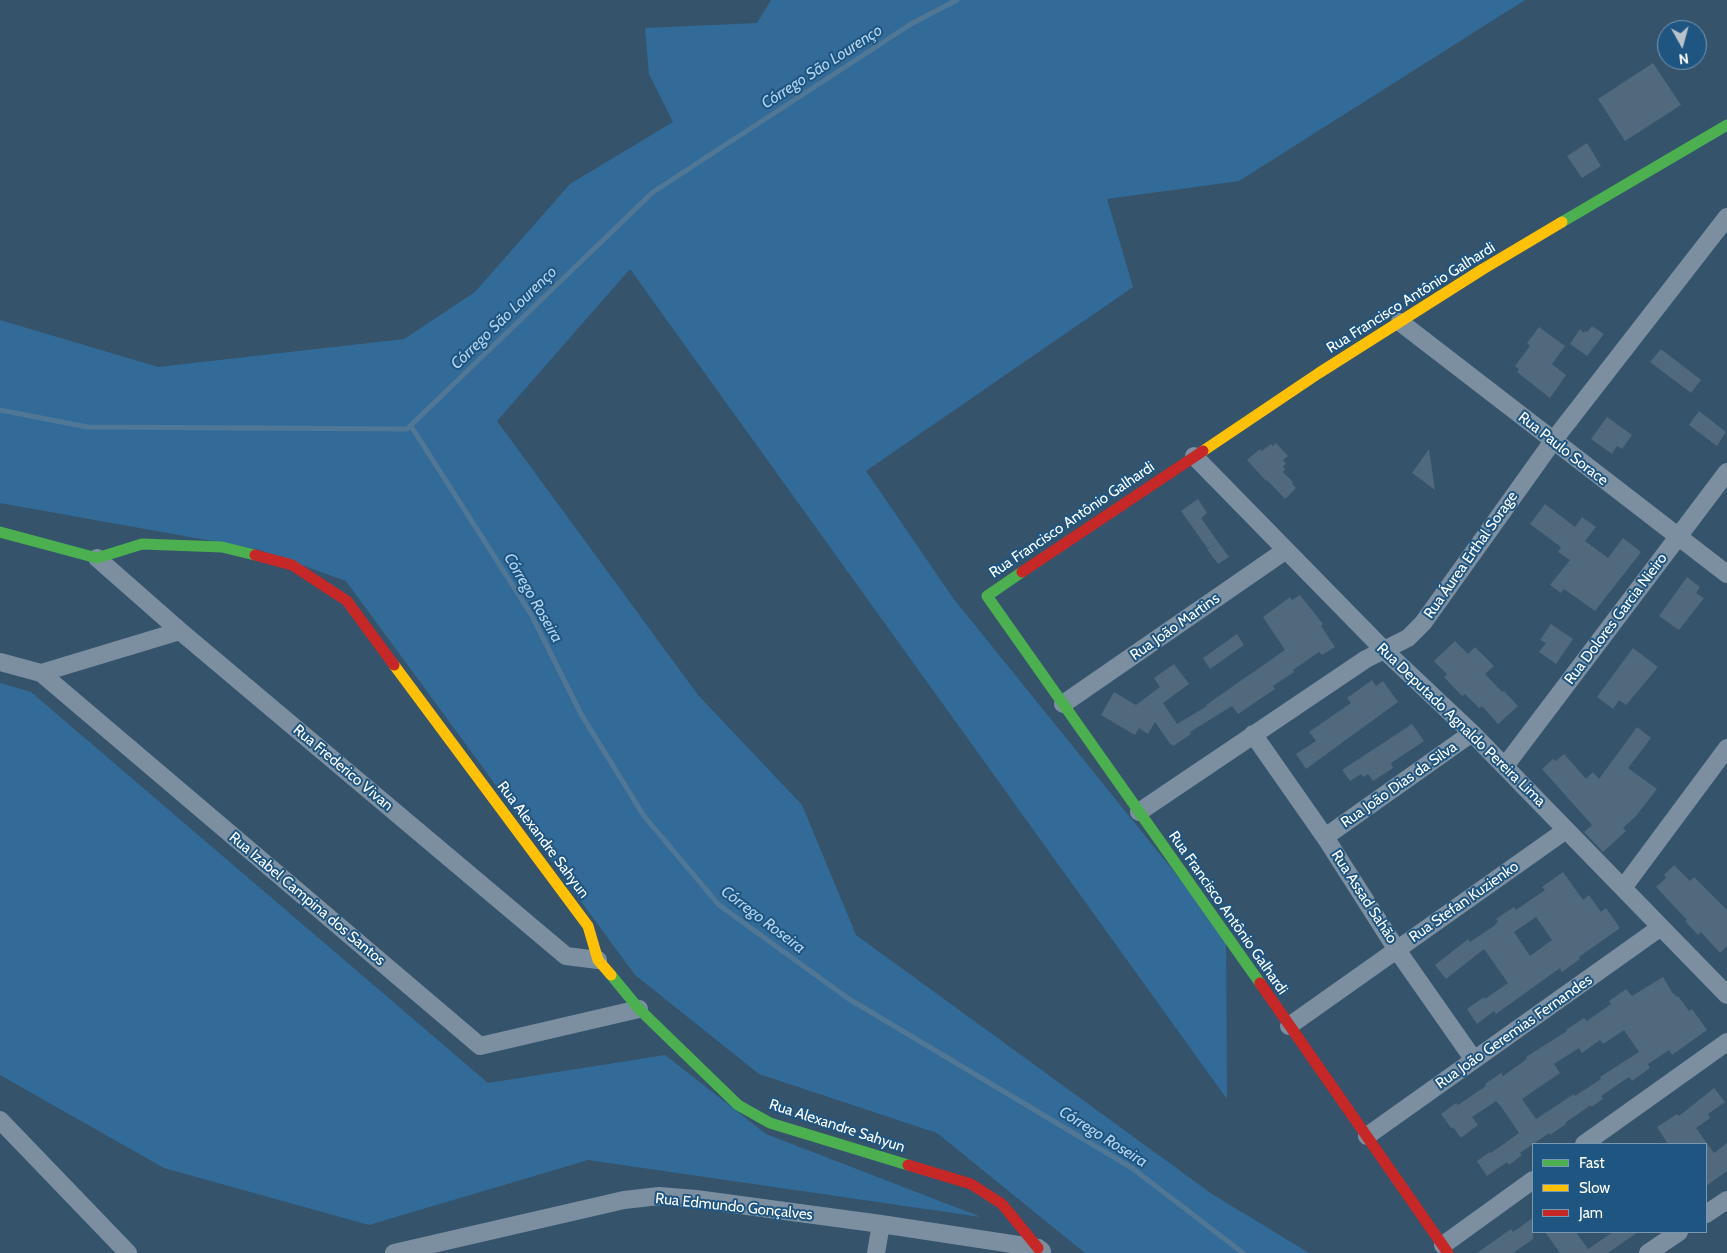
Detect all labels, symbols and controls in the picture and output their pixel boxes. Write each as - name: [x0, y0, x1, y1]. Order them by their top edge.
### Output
- north arrow: [1657, 20, 1707, 70]
- water label: Córrego São Lourenço: [758, 21, 886, 113]
- text: N: [1678, 49, 1690, 68]
- street label: Rua Francisco Antônio Galhardi: [1323, 239, 1499, 357]
- water label: Córrego São Lourenço: [447, 262, 561, 374]
- street label: Rua Paulo Sorace: [1514, 408, 1612, 490]
- street label: Rua Francisco Antônio Galhardi: [986, 458, 1158, 582]
- street label: Rua Áurea Erthal Sorage: [1420, 488, 1522, 622]
- water label: Córrego Roseira: [500, 550, 566, 646]
- street label: Rua Dolores Garcia Nieiro: [1561, 550, 1671, 688]
- street label: Rua João Martins: [1127, 590, 1223, 664]
- street label: Rua Deputado Agnaldo Pereira Lima: [1373, 639, 1549, 811]
- street label: Rua Frederico Vivan: [289, 721, 397, 815]
- street label: Rua João Dias da Silva: [1338, 738, 1460, 832]
- street label: Rua Alexandre Sahyun: [493, 778, 593, 902]
- street label: Rua Izabel Campina dos Santos: [225, 828, 389, 970]
- street label: Rua Francisco Antônio Galhardi: [1165, 828, 1291, 998]
- street label: Rua Assad Sahão: [1327, 847, 1401, 947]
- street label: Rua Stefan Kuzienko: [1406, 858, 1522, 946]
- water label: Córrego Roseira: [717, 882, 809, 958]
- street label: Rua João Geremias Fernandes: [1432, 971, 1596, 1093]
- street label: Rua Alexandre Sahyun: [767, 1096, 907, 1156]
- water label: Córrego Roseira: [1055, 1102, 1151, 1172]
- legend: [1532, 1143, 1707, 1233]
- text: Fast: [1579, 1154, 1604, 1172]
- text: Slow: [1579, 1179, 1610, 1197]
- street label: Rua Edmundo Gonçalves: [654, 1190, 814, 1224]
- text: Jam: [1579, 1204, 1603, 1222]

